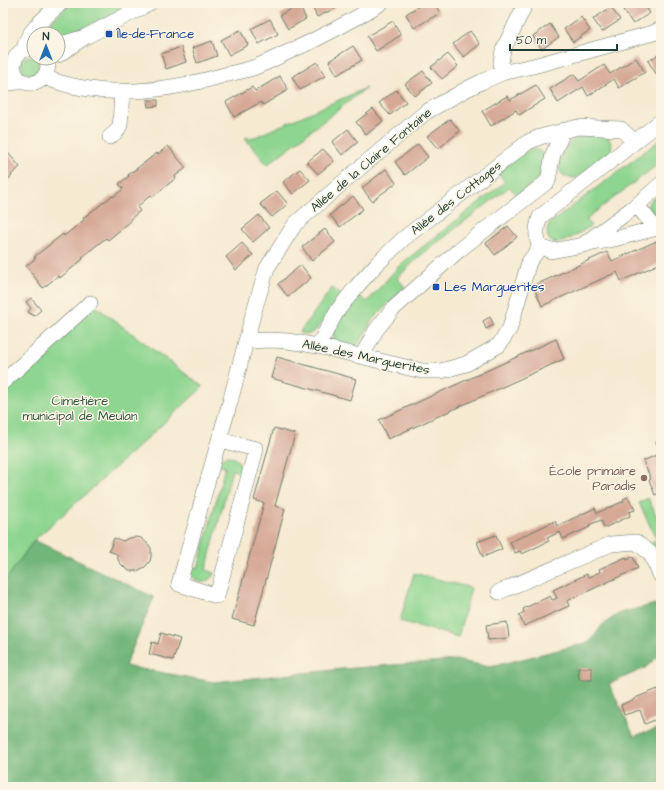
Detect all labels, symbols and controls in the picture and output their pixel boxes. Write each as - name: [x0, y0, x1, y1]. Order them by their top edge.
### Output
- place label: Île-de-France: [116, 25, 194, 43]
- north arrow: [26, 26, 66, 66]
- scale bar: [510, 26, 617, 52]
- text: N: [43, 29, 50, 44]
- marker: Île-de-France: [104, 29, 114, 39]
- text: 50 m: [516, 32, 547, 49]
- street label: Allée de la Claire Fontaine: [306, 104, 436, 216]
- street label: Allée des Cottages: [407, 156, 506, 240]
- place label: Les Marguerites: [444, 278, 545, 297]
- marker: Les Marguerites: [431, 282, 441, 292]
- street label: Allée des Marguerites: [300, 335, 432, 380]
- park label: Cimetière municipal de Meulan: [23, 392, 138, 425]
- place label: École primaire Paradis: [549, 462, 636, 495]
- marker: École primaire Paradis: [639, 473, 649, 483]

